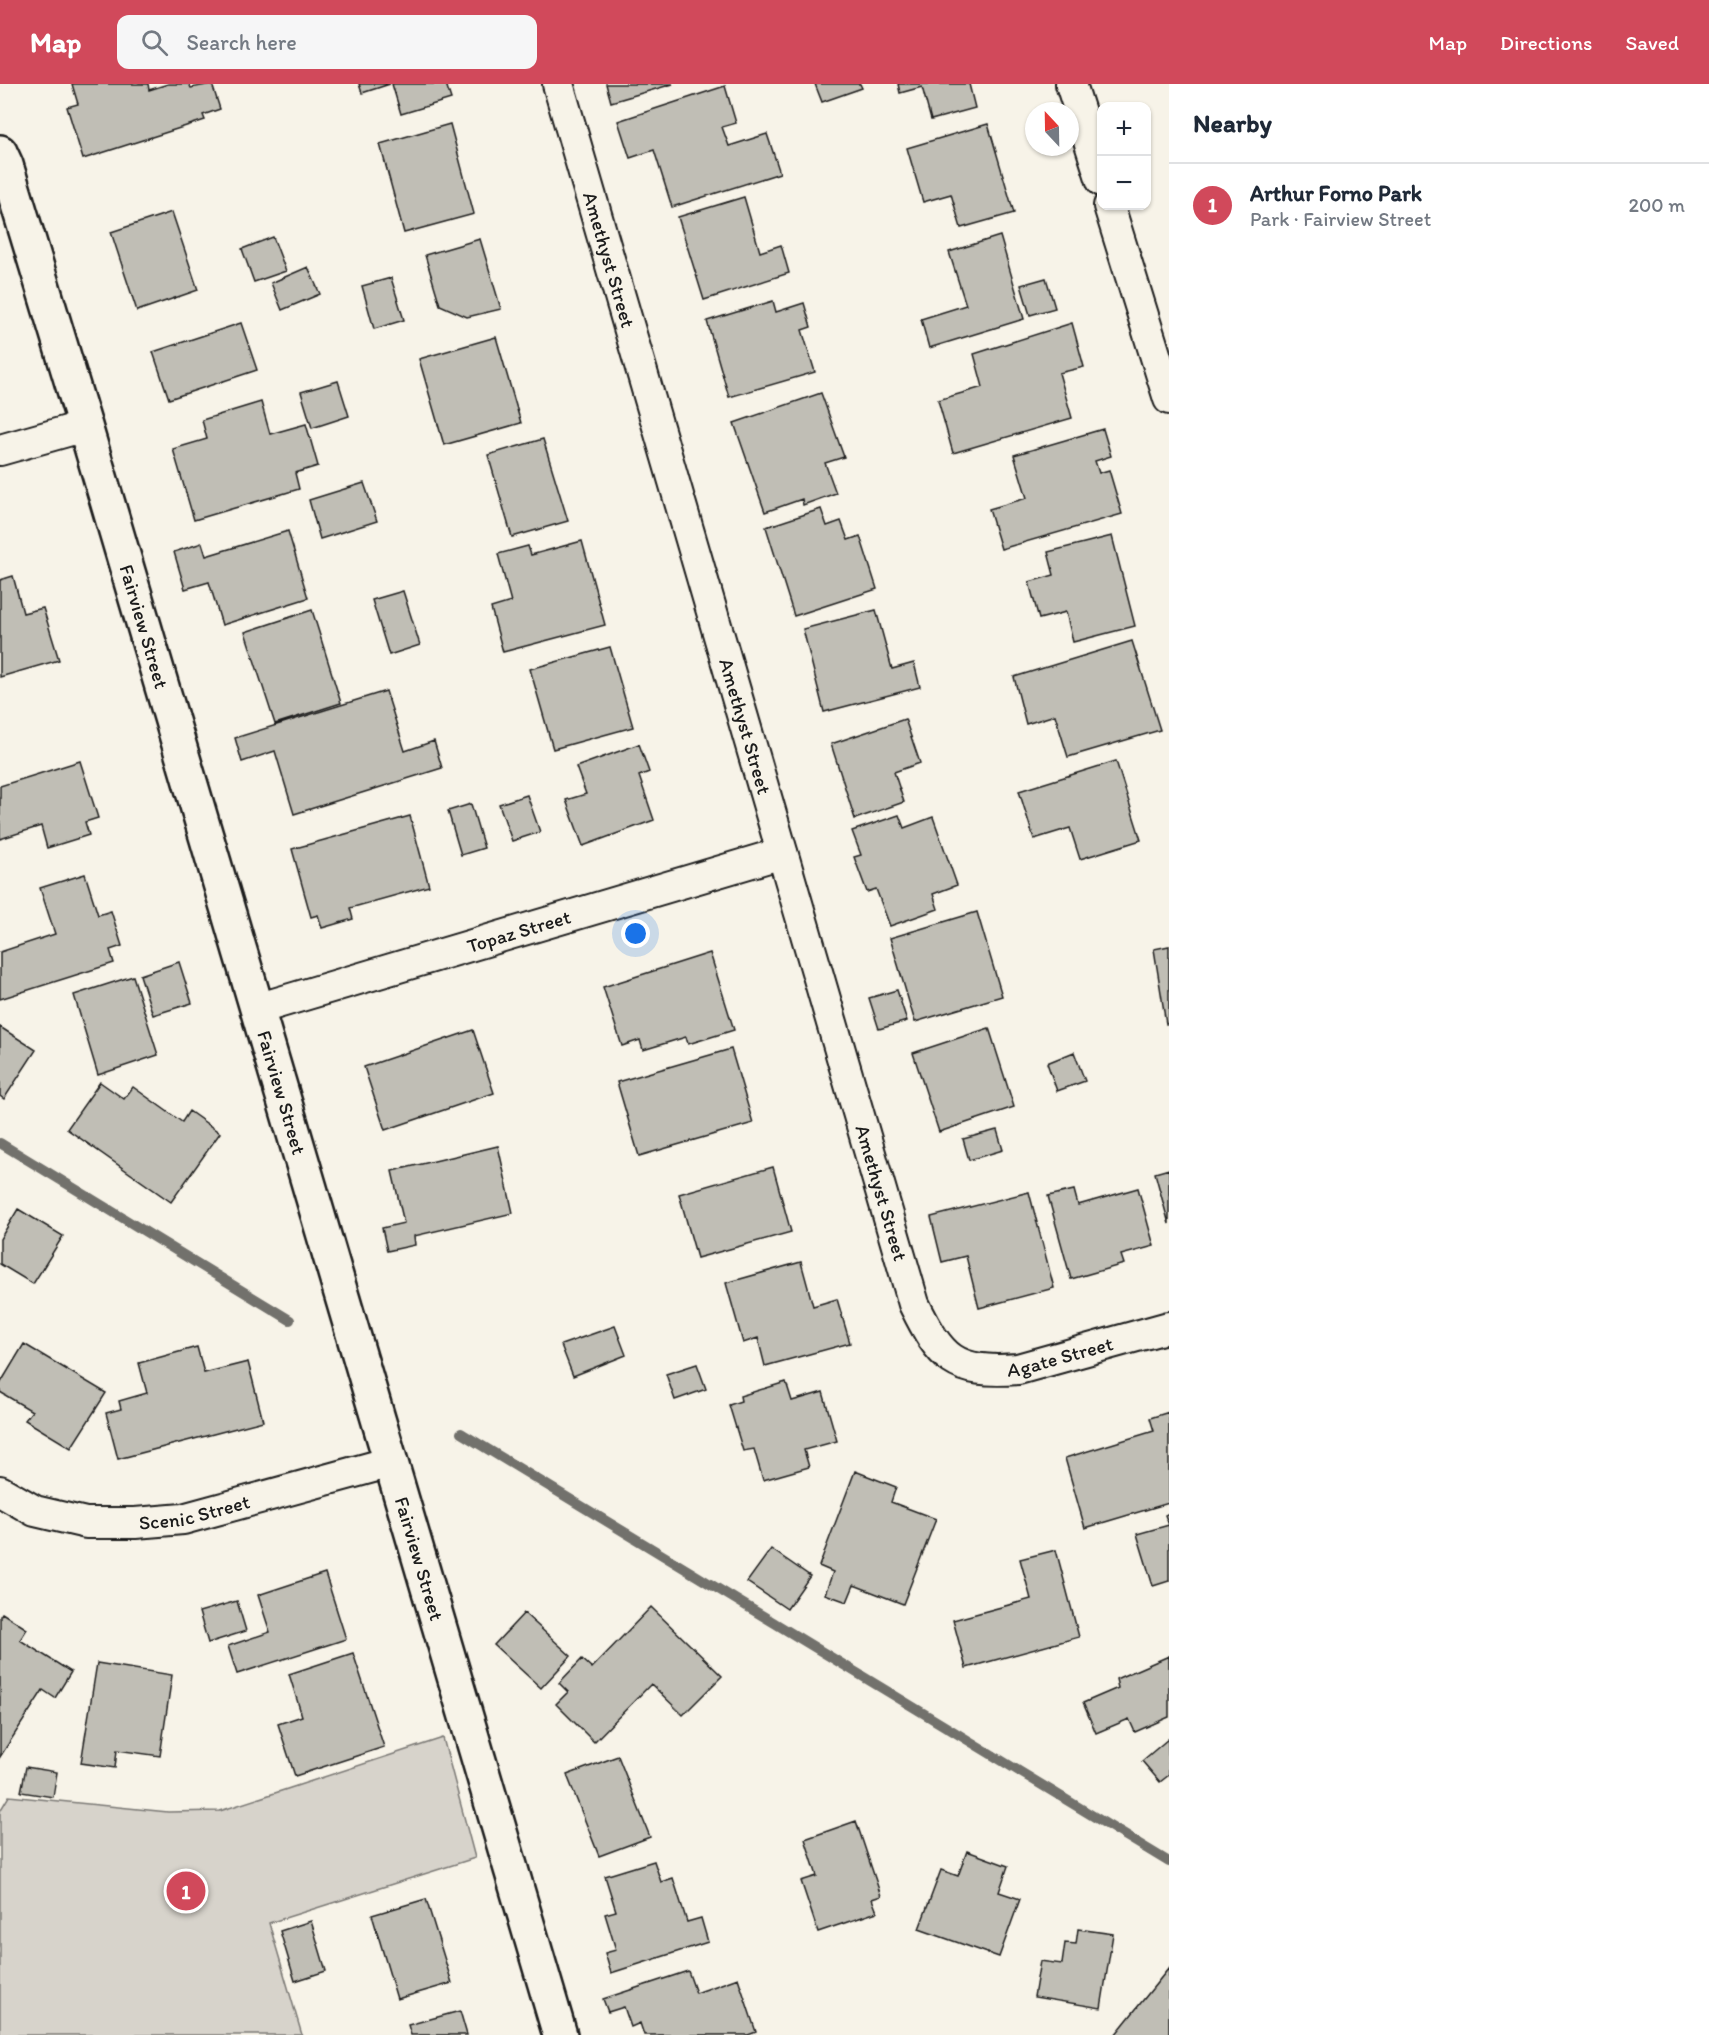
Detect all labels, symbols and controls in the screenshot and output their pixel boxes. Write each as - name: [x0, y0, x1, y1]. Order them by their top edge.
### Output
- search box: [117, 15, 537, 69]
- text: Map: [30, 25, 81, 59]
- icon: search: [138, 26, 171, 59]
- text: Search here: [186, 29, 297, 56]
- text: Map: [1429, 30, 1467, 55]
- text: Directions: [1500, 30, 1592, 55]
- text: Saved: [1625, 30, 1679, 55]
- north arrow: [1025, 102, 1079, 156]
- map controls: [1097, 102, 1151, 210]
- button: +: [1097, 102, 1151, 156]
- text: Nearby: [1193, 107, 1272, 139]
- button: −: [1097, 156, 1151, 210]
- text: Arthur Forno Park: [1250, 180, 1422, 207]
- street label: Amethyst Street: [578, 189, 640, 330]
- text: 1: [1208, 193, 1217, 217]
- text: 200 m: [1629, 193, 1685, 217]
- text: Park · Fairview Street: [1250, 207, 1431, 231]
- street label: Fairview Street: [115, 562, 174, 691]
- street label: Amethyst Street: [714, 655, 777, 797]
- street label: Topaz Street: [464, 904, 574, 958]
- your location: [621, 919, 650, 948]
- street label: Fairview Street: [252, 1028, 311, 1157]
- street label: Amethyst Street: [850, 1122, 913, 1264]
- street label: Agate Street: [1007, 1331, 1116, 1382]
- street label: Scenic Street: [138, 1489, 252, 1535]
- street label: Fairview Street: [390, 1494, 449, 1624]
- pin: 1: [166, 1868, 206, 1914]

